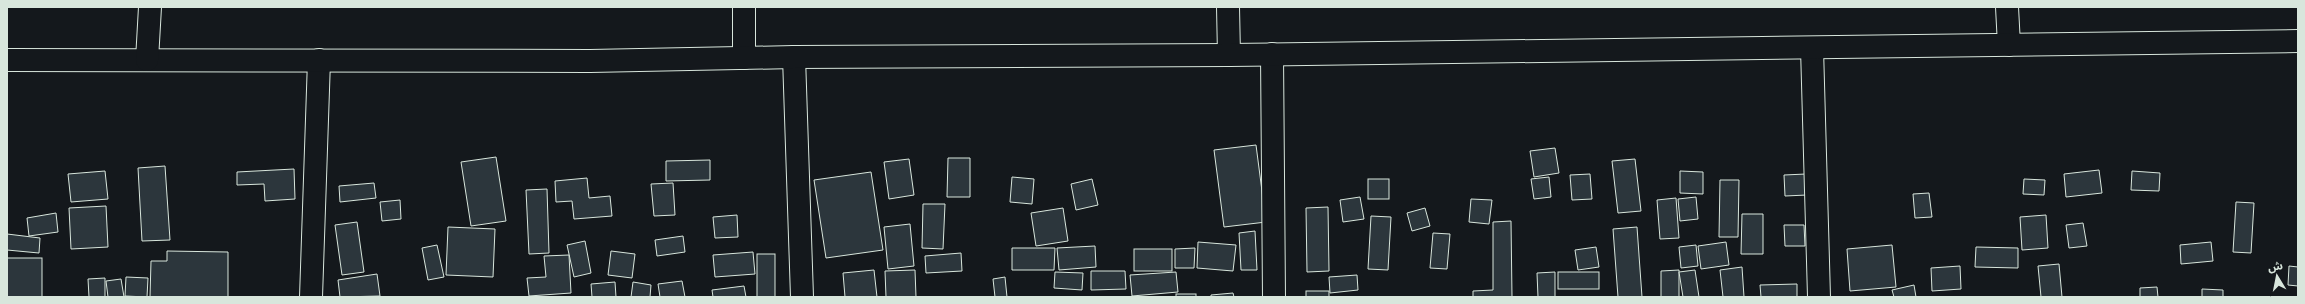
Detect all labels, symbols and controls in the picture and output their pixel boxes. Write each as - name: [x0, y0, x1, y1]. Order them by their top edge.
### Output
- north arrow: [2257, 256, 2297, 296]
- text: ش: [2267, 258, 2284, 274]

